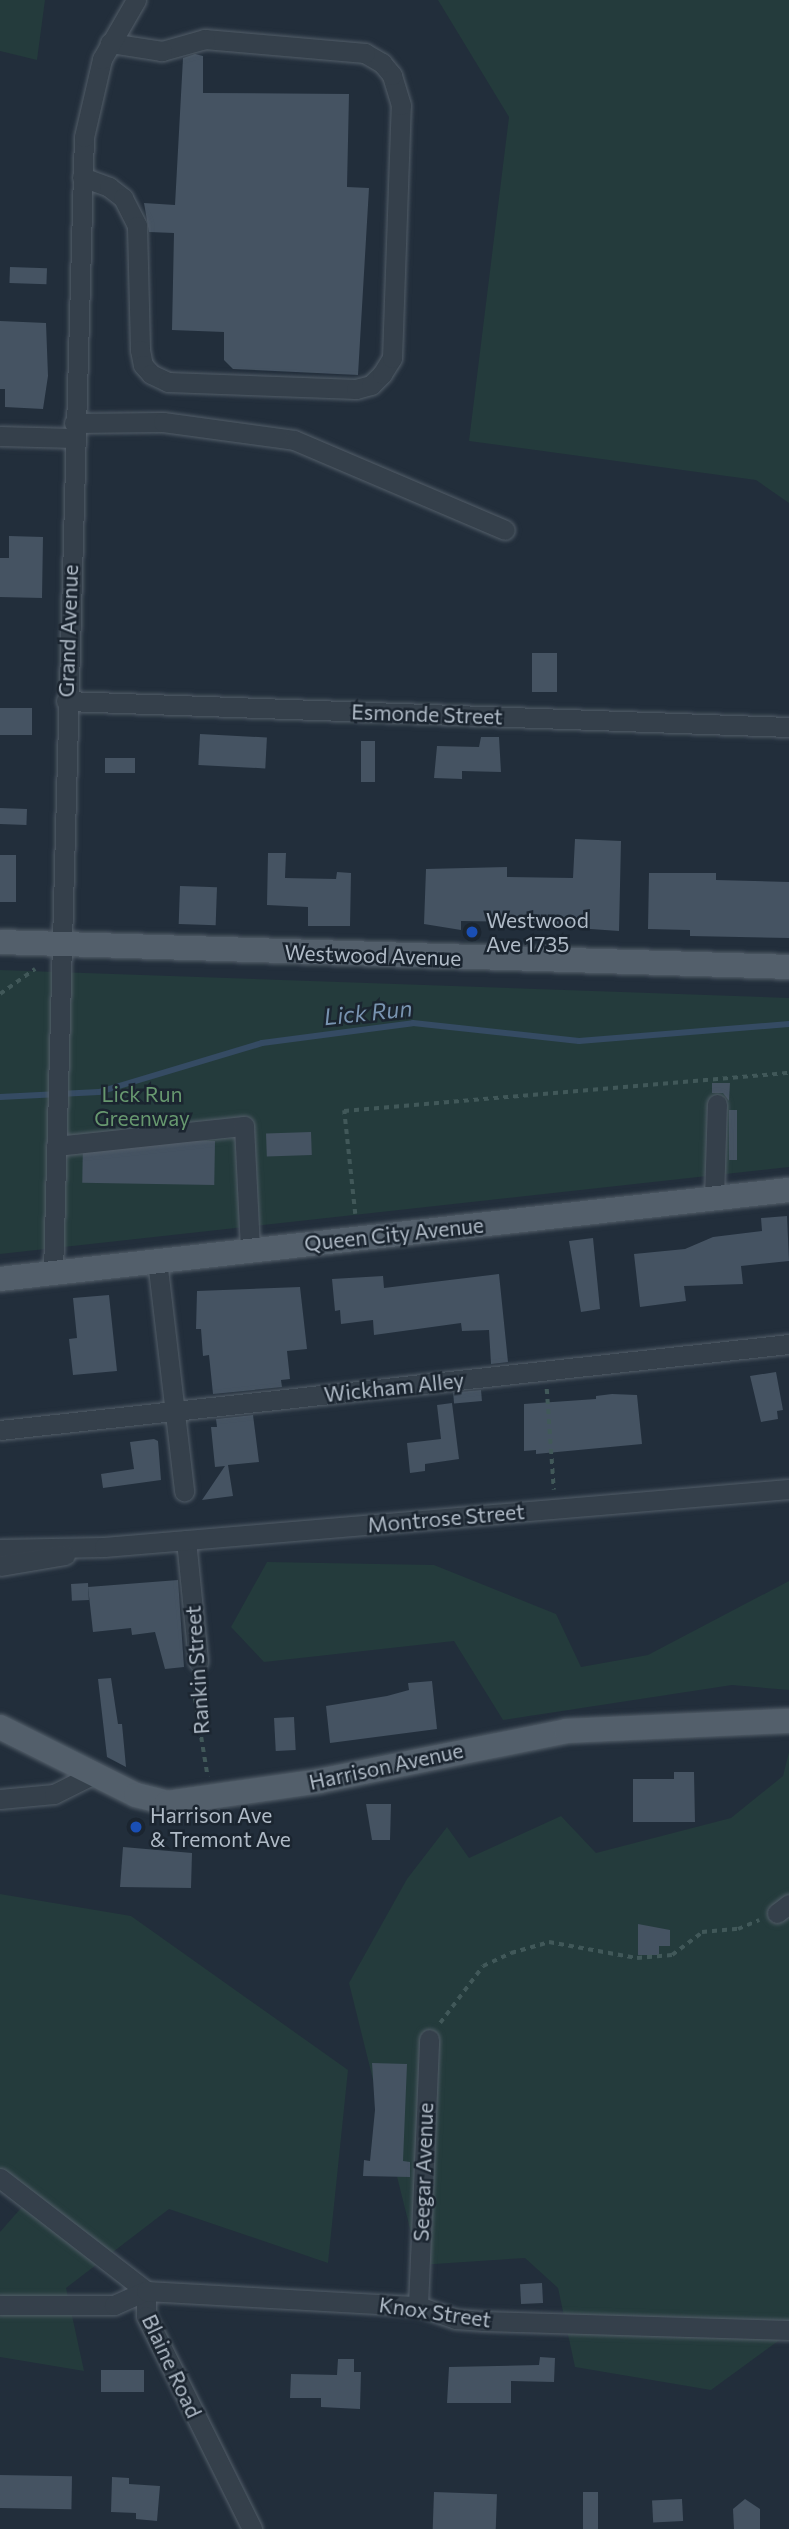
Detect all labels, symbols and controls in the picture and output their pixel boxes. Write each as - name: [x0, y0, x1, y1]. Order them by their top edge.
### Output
- street label: Grand Avenue: [53, 564, 83, 698]
- street label: Esmonde Street: [351, 699, 503, 729]
- place label: Westwood Ave 1735: [486, 907, 589, 957]
- marker: Westwood Ave 1735: [464, 924, 480, 940]
- street label: Westwood Avenue: [284, 939, 462, 971]
- water label: Lick Run: [322, 994, 414, 1030]
- park label: Lick Run Greenway: [94, 1081, 190, 1131]
- street label: Queen City Avenue: [303, 1212, 485, 1256]
- street label: Wickham Alley: [323, 1367, 465, 1407]
- street label: Montrose Street: [366, 1499, 526, 1537]
- street label: Rankin Street: [180, 1605, 214, 1735]
- street label: Harrison Avenue: [307, 1737, 465, 1795]
- place label: Harrison Ave & Tremont Ave: [150, 1802, 291, 1852]
- marker: Harrison Ave & Tremont Ave: [128, 1819, 144, 1835]
- street label: Seegar Avenue: [408, 2102, 438, 2242]
- street label: Knox Street: [377, 2292, 493, 2332]
- street label: Blaine Road: [137, 2310, 207, 2422]

